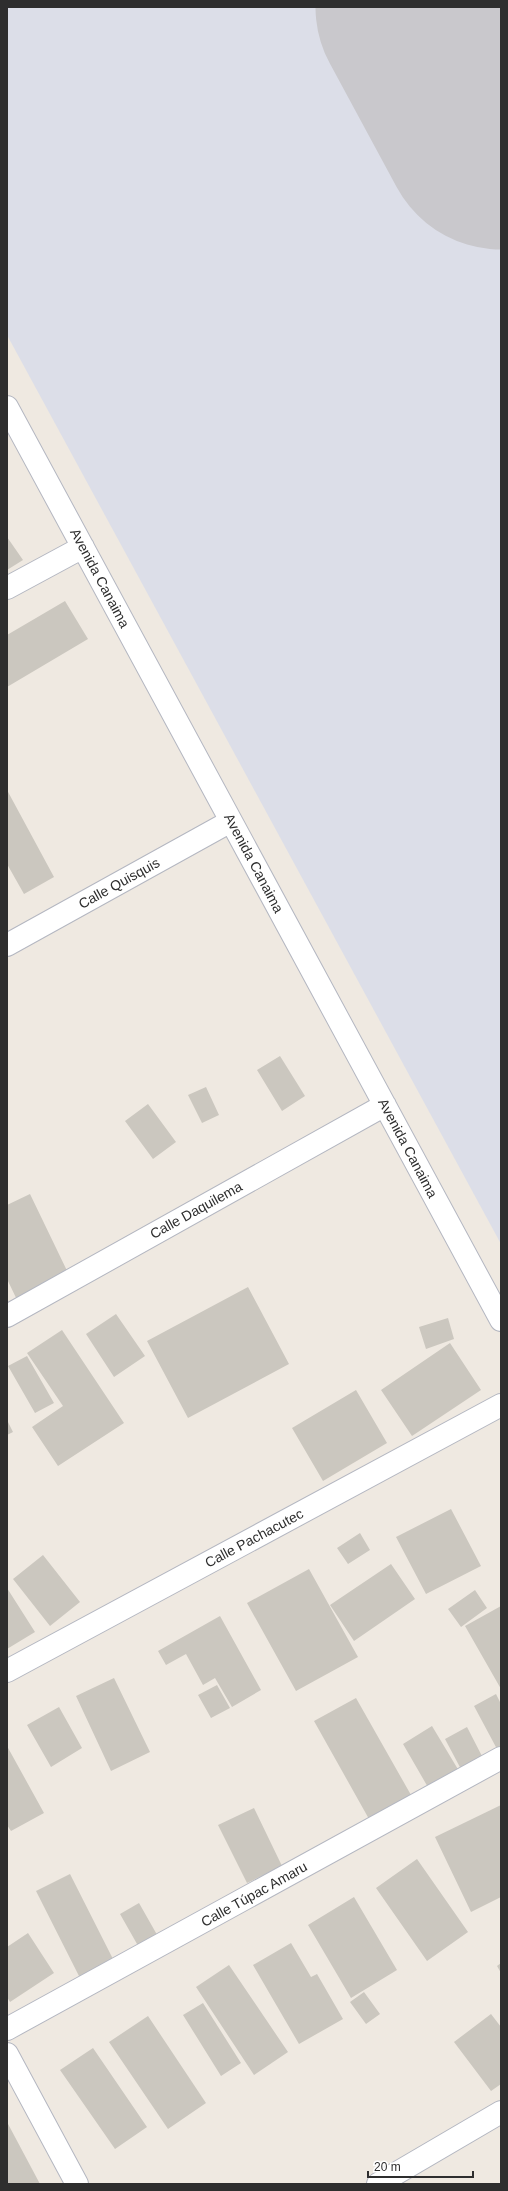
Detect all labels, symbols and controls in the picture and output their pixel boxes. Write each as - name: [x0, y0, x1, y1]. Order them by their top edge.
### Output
- street label: Avenida Canaima: [67, 526, 133, 631]
- street label: Avenida Canaima: [221, 811, 287, 916]
- street label: Calle Quisquis: [76, 854, 162, 912]
- street label: Avenida Canaima: [375, 1096, 441, 1201]
- street label: Calle Daquilema: [147, 1178, 245, 1242]
- street label: Calle Pachacutec: [202, 1505, 306, 1571]
- street label: Calle Túpac Amaru: [198, 1858, 310, 1930]
- scale bar: [368, 2153, 473, 2179]
- text: 20 m: [374, 2160, 401, 2174]

